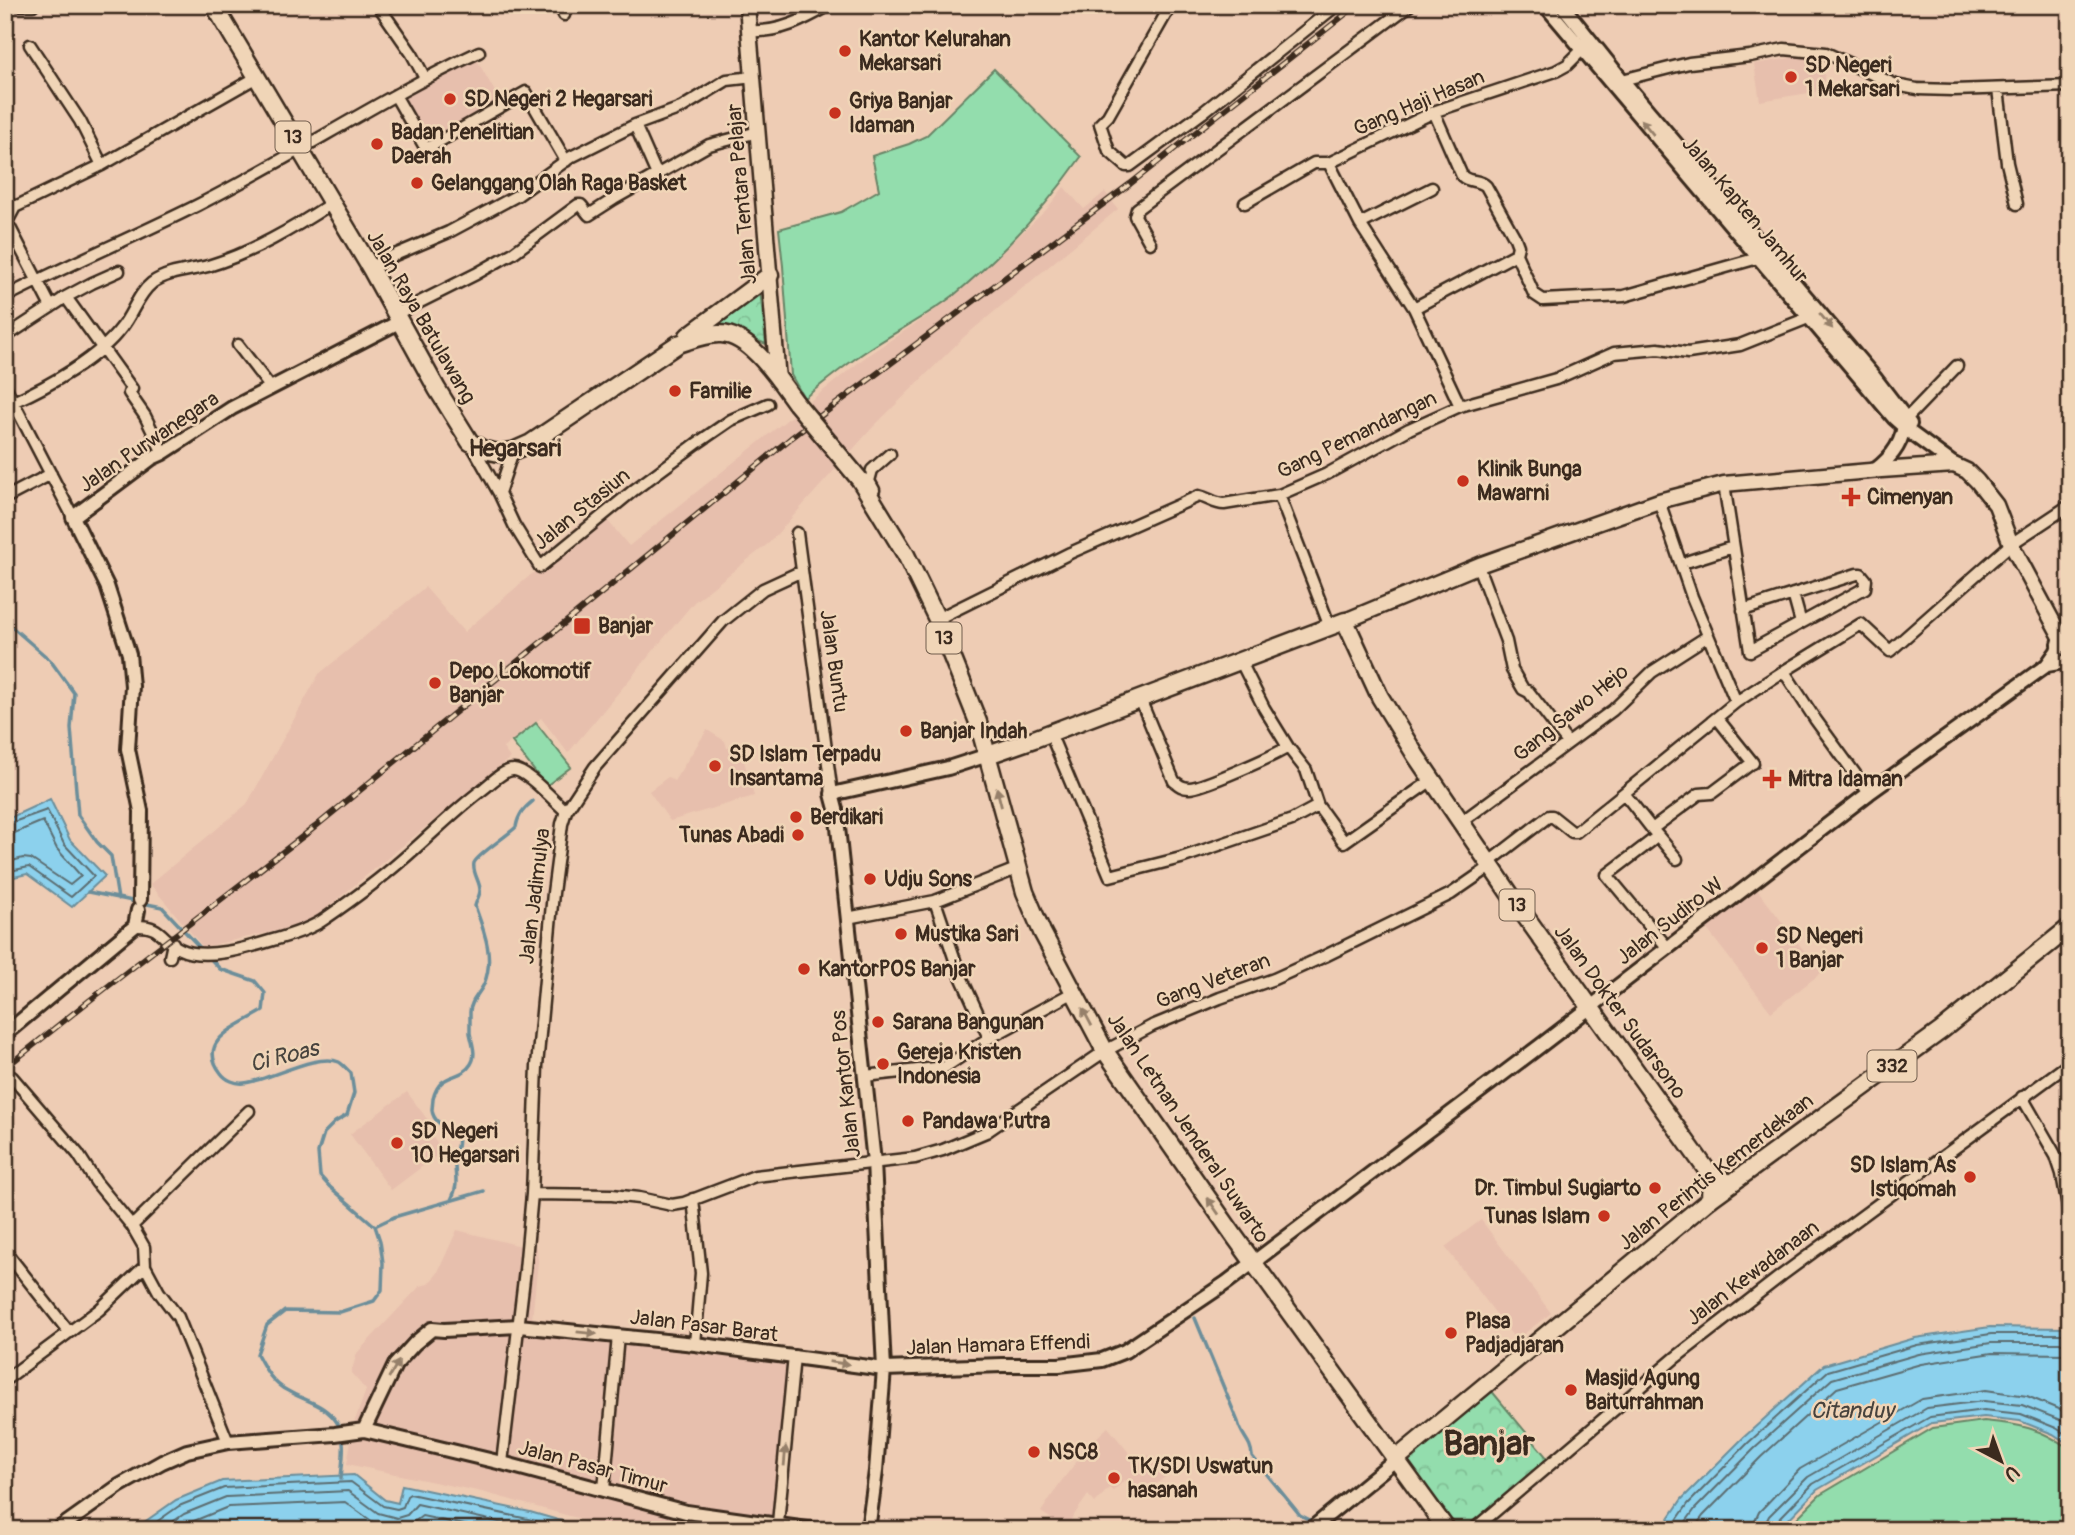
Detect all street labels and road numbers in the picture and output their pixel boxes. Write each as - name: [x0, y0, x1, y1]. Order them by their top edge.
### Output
- street label: Gang Haji Hasan: [1349, 63, 1489, 143]
- street label: Jalan Tentara Pelajar: [721, 102, 763, 285]
- road number: 13: [276, 122, 310, 153]
- street label: Jalan Kapten Jamhur: [1676, 131, 1815, 290]
- street label: Jalan Raya Batulawang: [360, 225, 482, 409]
- street label: Jalan Purwanegara: [74, 385, 224, 499]
- street label: Gang Pemandangan: [1273, 385, 1441, 485]
- street label: Jalan Stasiun: [528, 462, 636, 556]
- street label: Jalan Buntu: [813, 608, 855, 714]
- road number: 13: [926, 622, 962, 653]
- street label: Gang Sawo Hejo: [1508, 658, 1634, 768]
- street label: Jalan Jadimulya: [513, 827, 557, 965]
- street label: Jalan Sudiro W: [1611, 871, 1729, 971]
- road number: 13: [1500, 890, 1534, 920]
- street label: Jalan Dokter Sudarsono: [1548, 920, 1692, 1104]
- street label: Gang Veteran: [1152, 947, 1274, 1015]
- street label: Jalan Kantor Pos: [825, 1008, 867, 1159]
- street label: Jalan Letnan Jenderal Suwarto: [1101, 1008, 1275, 1248]
- road number: 332: [1868, 1050, 1916, 1082]
- street label: Jalan Perintis Kemerdekaan: [1613, 1087, 1819, 1257]
- street label: Jalan Kewadanaan: [1681, 1214, 1825, 1332]
- street label: Jalan Pasar Barat: [628, 1304, 780, 1349]
- street label: Jalan Hamara Effendi: [905, 1328, 1091, 1362]
- street label: Jalan Pasar Timur: [515, 1434, 671, 1500]

